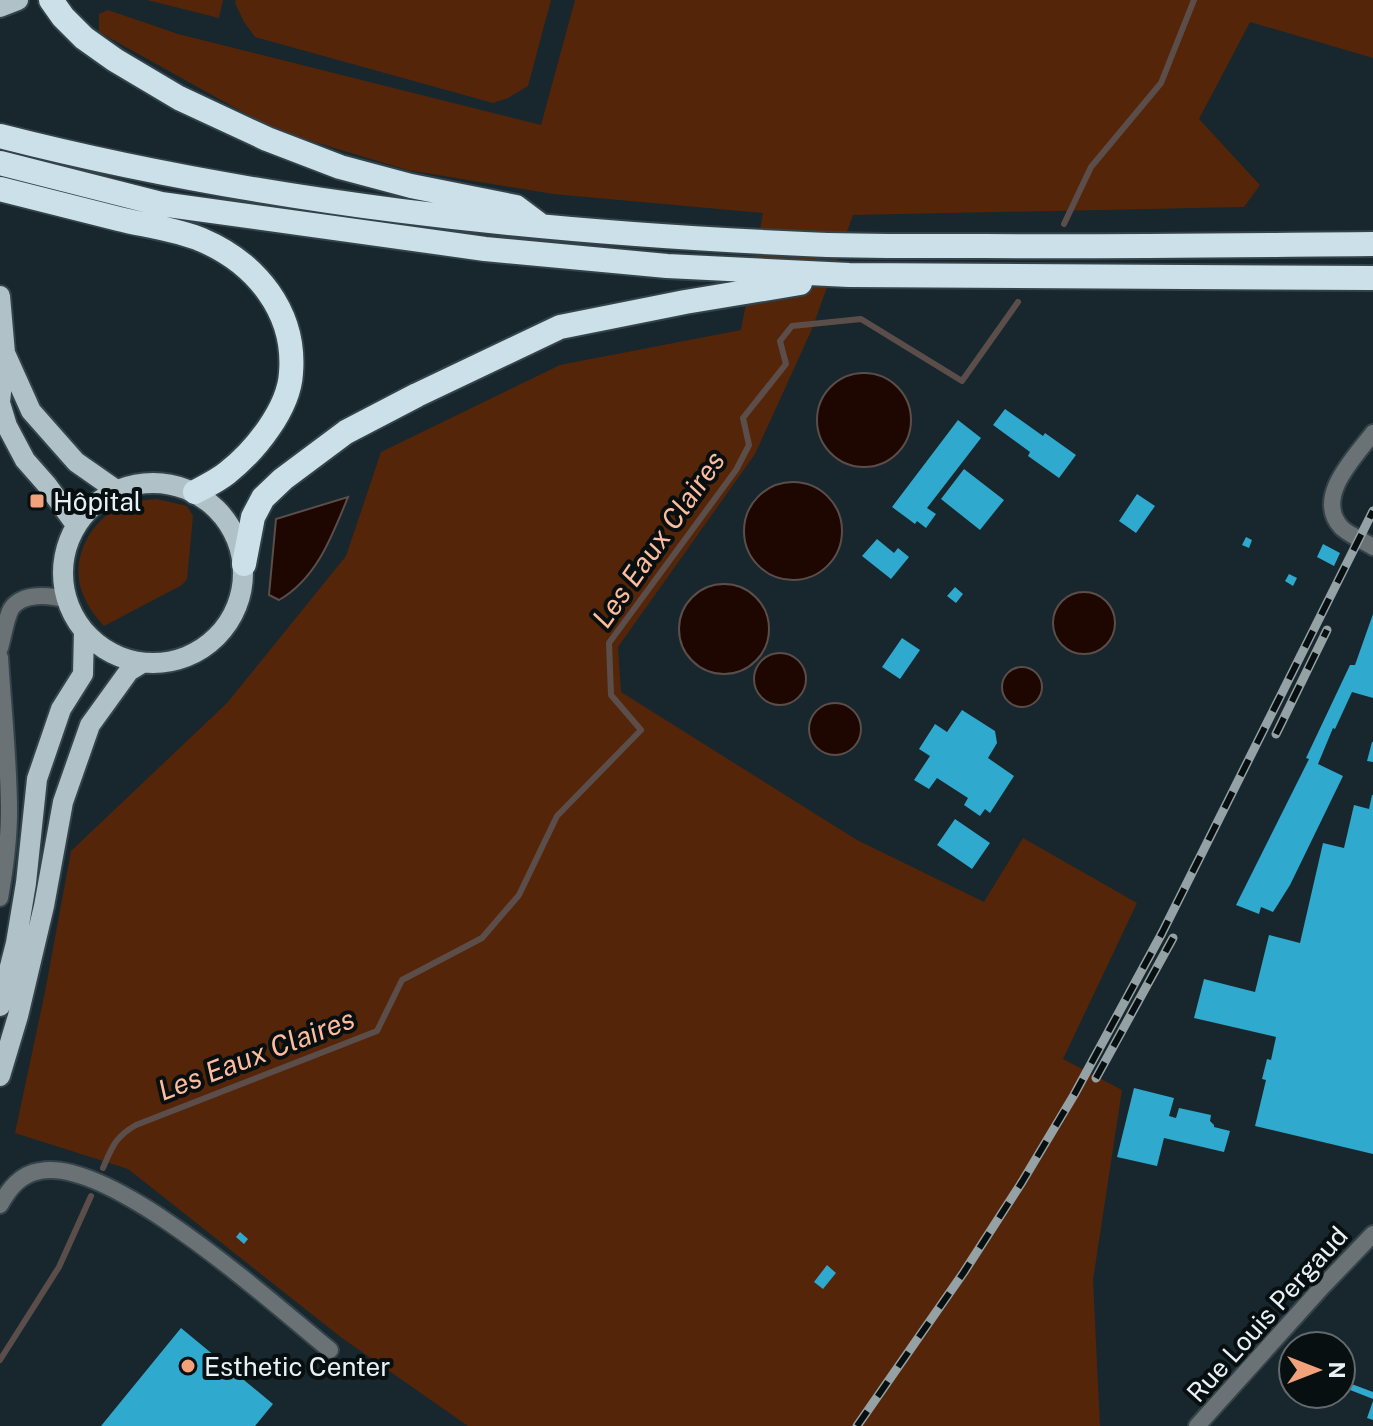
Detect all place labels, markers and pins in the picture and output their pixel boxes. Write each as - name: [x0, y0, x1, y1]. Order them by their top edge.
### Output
- place label: Hôpital: [53, 486, 142, 517]
- marker: Hôpital: [28, 492, 46, 510]
- place label: Esthetic Center: [204, 1351, 391, 1382]
- marker: Esthetic Center: [179, 1357, 197, 1375]

